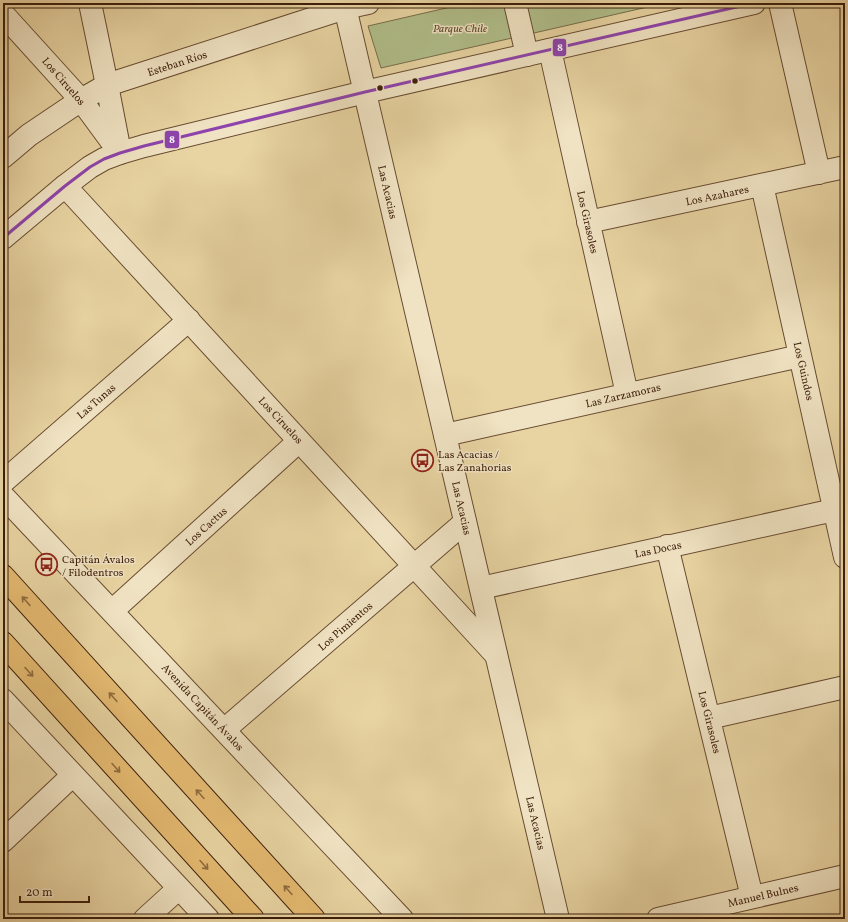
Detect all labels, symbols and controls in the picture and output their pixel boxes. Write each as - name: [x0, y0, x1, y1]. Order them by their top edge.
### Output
- park label: Parque Chile: [433, 22, 487, 37]
- line badge: 8: [552, 38, 567, 57]
- text: 8: [557, 41, 563, 56]
- street label: Esteban Ríos: [146, 48, 210, 81]
- street label: Los Ciruelos: [38, 55, 88, 109]
- unlabelled marker: [410, 76, 420, 86]
- unlabelled marker: [375, 83, 385, 93]
- line badge: 8: [164, 130, 180, 149]
- text: 8: [169, 133, 175, 148]
- street label: Las Acacias: [373, 164, 400, 221]
- street label: Los Azahares: [684, 182, 751, 210]
- street label: Los Girasoles: [572, 189, 601, 255]
- street label: Los Guindos: [789, 341, 817, 402]
- street label: Las Zarzamoras: [584, 380, 663, 412]
- street label: Las Tunas: [74, 381, 120, 423]
- street label: Los Ciruelos: [254, 394, 306, 448]
- bus stop icon: Las Acacias / Las Zanahorias: [409, 447, 435, 473]
- place label: Las Acacias / Las Zanahorias: [438, 448, 512, 476]
- street label: Las Acacias: [447, 480, 474, 537]
- street label: Los Cactus: [183, 504, 231, 550]
- street label: Las Docas: [634, 538, 683, 563]
- bus stop icon: Capitán Ávalos / Filodentros: [33, 552, 59, 578]
- place label: Capitán Ávalos / Filodentros: [62, 553, 135, 581]
- one-way arrow: [21, 596, 30, 606]
- street label: Los Pimientos: [315, 599, 377, 655]
- street label: Avenida Capitán Ávalos: [157, 661, 247, 755]
- one-way arrow: [24, 667, 34, 677]
- street label: Los Girasoles: [694, 689, 724, 756]
- one-way arrow: [109, 693, 118, 703]
- one-way arrow: [112, 763, 121, 773]
- one-way arrow: [196, 789, 205, 799]
- street label: Las Acacias: [521, 795, 548, 852]
- one-way arrow: [199, 859, 208, 870]
- scale bar: [20, 878, 89, 904]
- street label: Manuel Bulnes: [727, 881, 800, 912]
- text: 20 m: [26, 885, 53, 901]
- one-way arrow: [283, 885, 292, 895]

